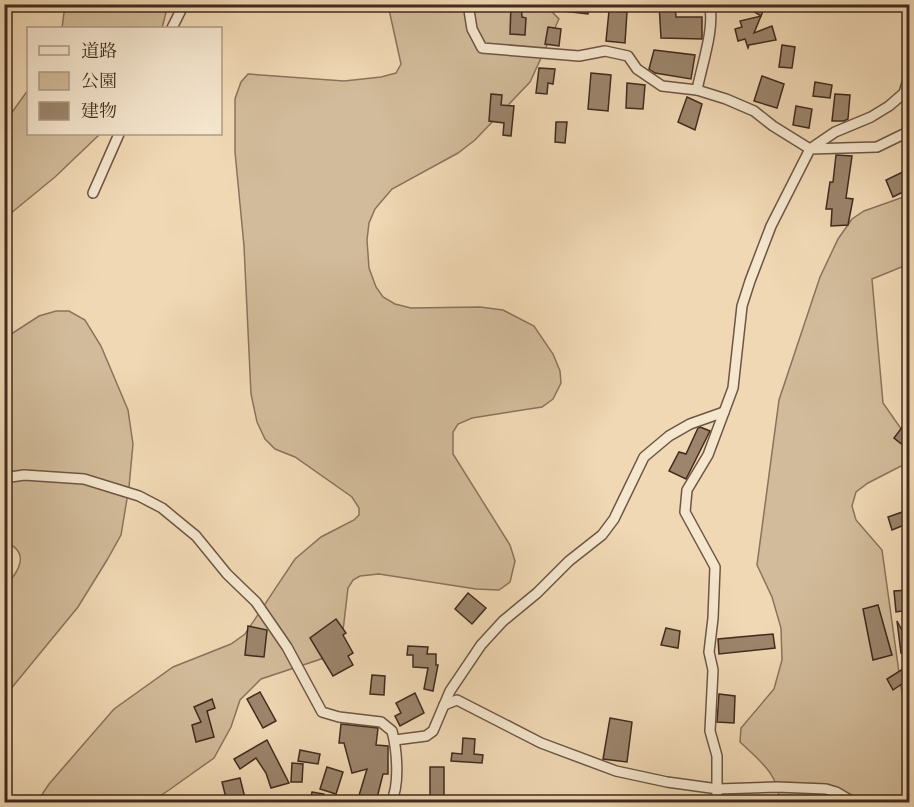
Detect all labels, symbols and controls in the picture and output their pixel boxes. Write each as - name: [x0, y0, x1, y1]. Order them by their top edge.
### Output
- legend: [27, 27, 222, 135]
- text: 道路: [81, 40, 117, 62]
- text: 公園: [81, 70, 117, 92]
- text: 建物: [81, 100, 117, 122]

